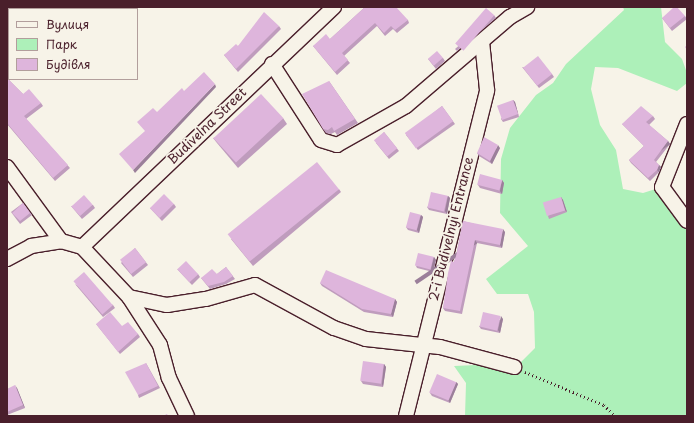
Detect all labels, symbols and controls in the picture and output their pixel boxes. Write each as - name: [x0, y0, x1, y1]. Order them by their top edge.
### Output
- legend: [8, 8, 138, 80]
- text: Вулиця: [46, 15, 89, 33]
- text: Парк: [46, 35, 77, 53]
- text: Будівля: [46, 55, 91, 73]
- street label: Budivelna Street: [164, 85, 250, 167]
- street label: 2-i Budivelnyi Entrance: [426, 156, 476, 302]

